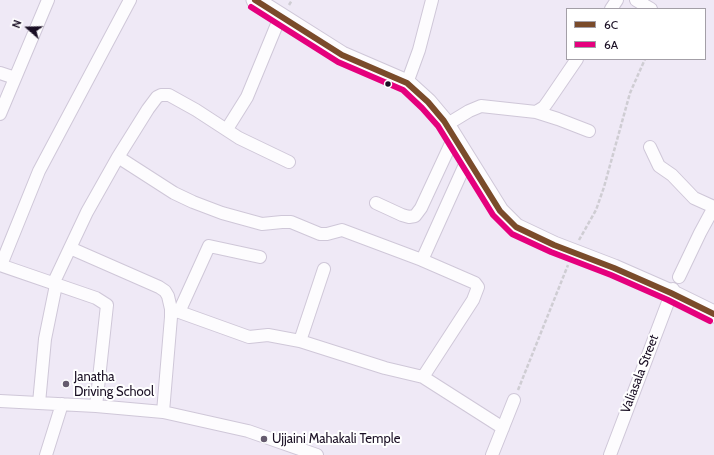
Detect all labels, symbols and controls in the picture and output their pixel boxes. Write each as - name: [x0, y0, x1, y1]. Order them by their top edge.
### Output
- north arrow: [8, 8, 48, 48]
- legend: [566, 8, 706, 60]
- text: 6C: [604, 17, 618, 32]
- text: N: [9, 18, 25, 30]
- text: 6A: [604, 37, 618, 52]
- unlabelled marker: [383, 79, 393, 89]
- street label: Valiasala Street: [618, 332, 662, 416]
- place label: Janatha Driving School: [74, 369, 154, 400]
- marker: Janatha Driving School: [61, 379, 71, 389]
- place label: Ujjaini Mahakali Temple: [272, 431, 400, 447]
- marker: Ujjaini Mahakali Temple: [259, 434, 269, 444]

